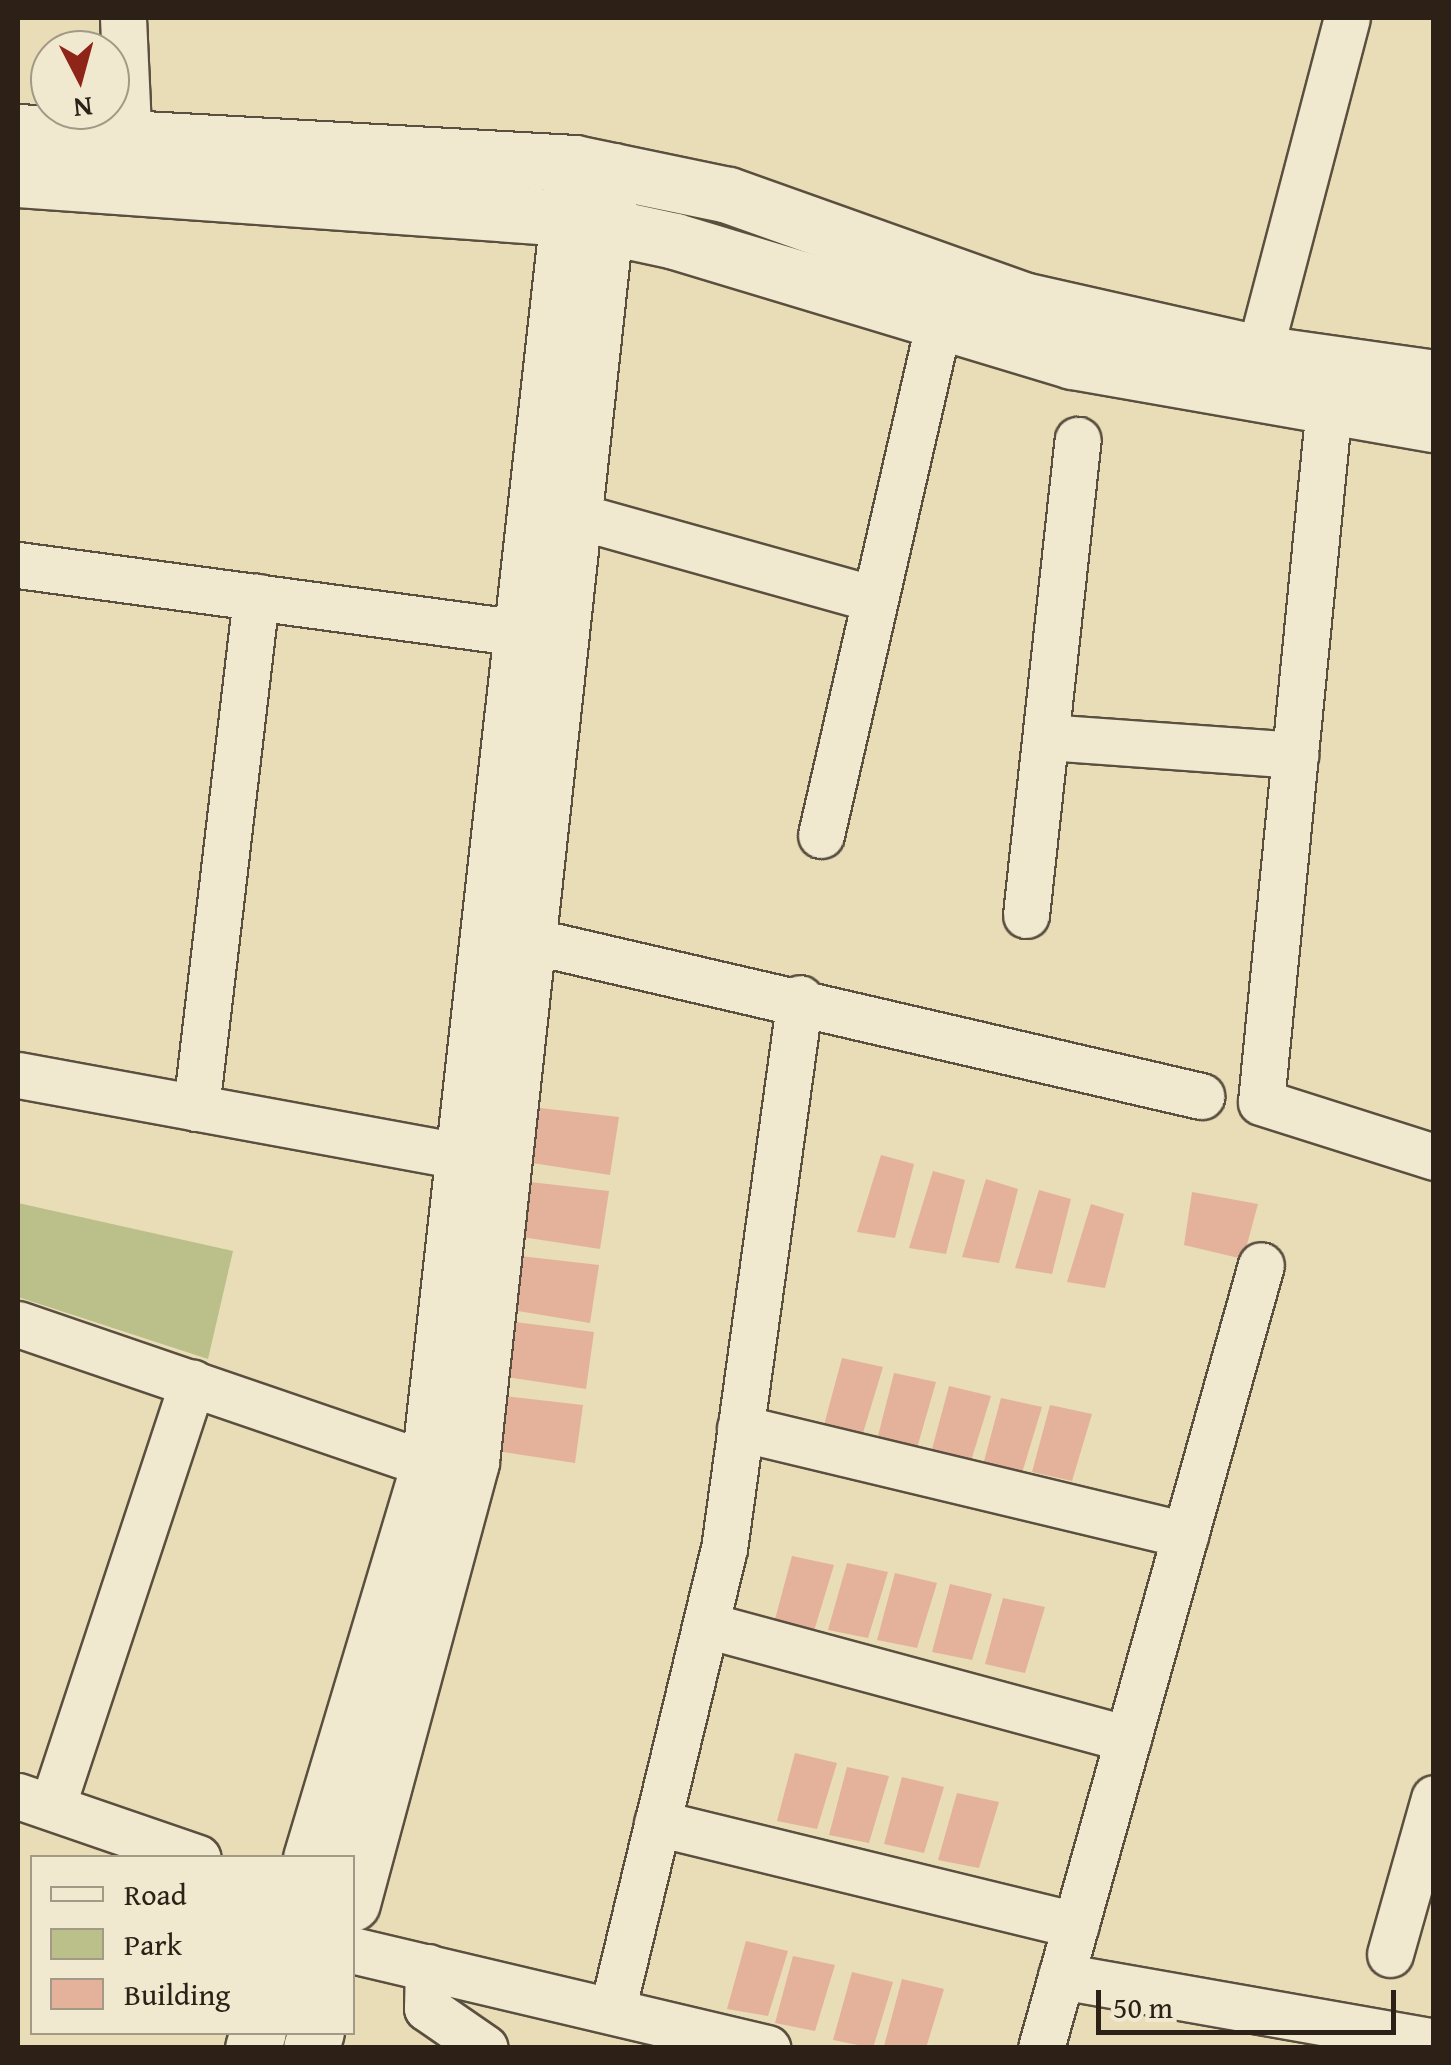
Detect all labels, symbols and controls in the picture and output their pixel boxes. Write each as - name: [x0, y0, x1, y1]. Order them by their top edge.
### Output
- north arrow: [30, 30, 130, 130]
- text: N: [72, 87, 94, 130]
- legend: [30, 1855, 355, 2035]
- text: Road: [124, 1872, 187, 1916]
- text: Park: [124, 1922, 182, 1966]
- scale bar: [1101, 1970, 1401, 2032]
- text: Building: [124, 1972, 230, 2016]
- text: 50 m: [1113, 1985, 1173, 2029]

